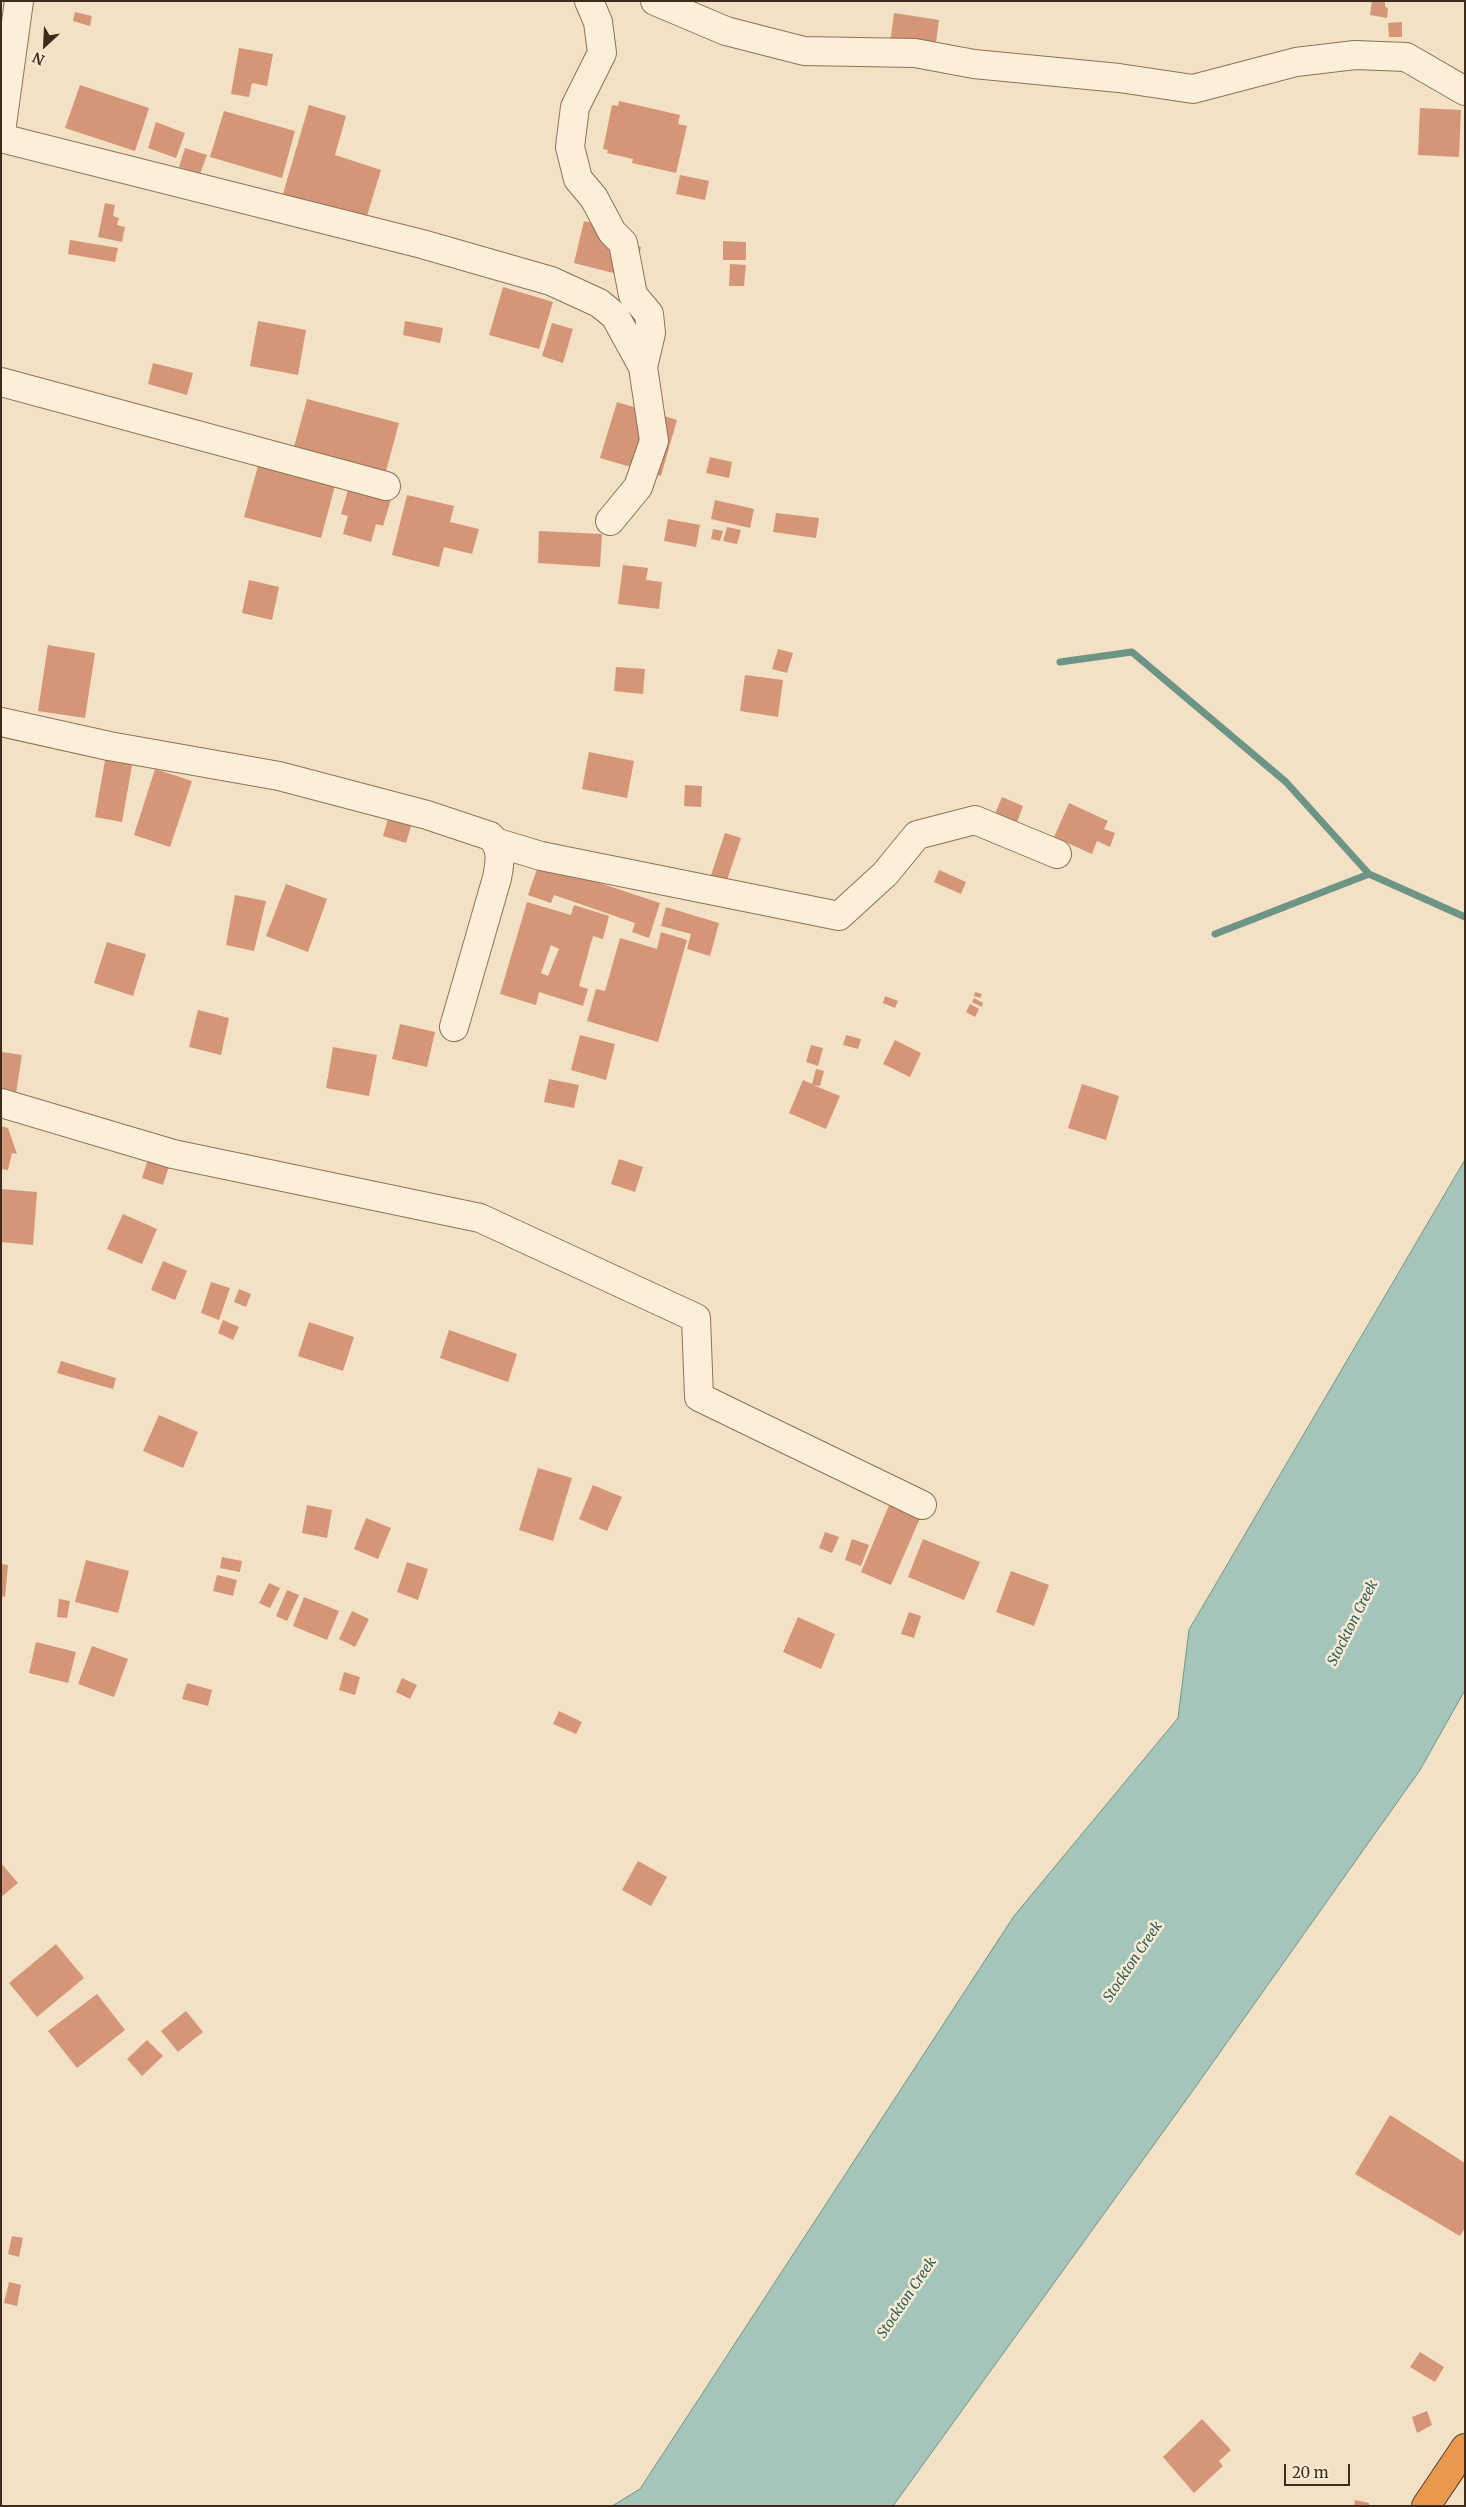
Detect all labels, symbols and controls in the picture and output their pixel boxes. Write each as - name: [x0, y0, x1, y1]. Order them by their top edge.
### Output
- north arrow: [20, 20, 70, 70]
- text: N: [30, 48, 47, 69]
- water label: Stockton Creek: [1324, 1578, 1382, 1668]
- water label: Stockton Creek: [1100, 1919, 1166, 2005]
- water label: Stockton Creek: [874, 2255, 940, 2341]
- scale bar: [1286, 2454, 1352, 2486]
- text: 20 m: [1292, 2463, 1329, 2482]

